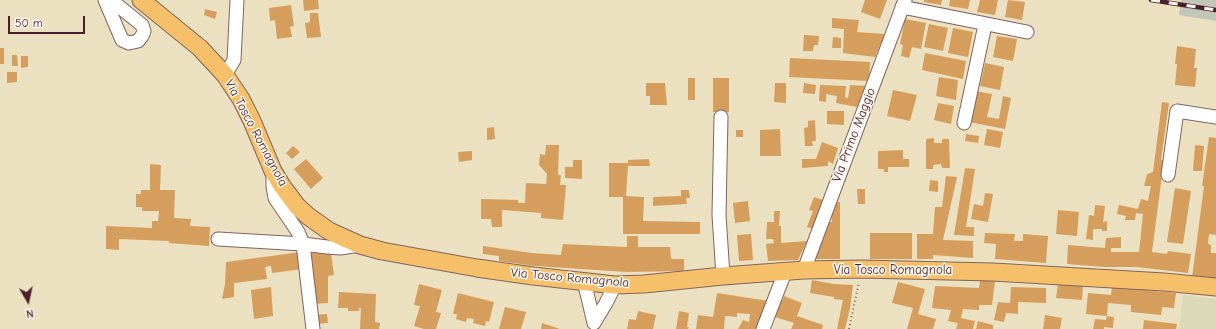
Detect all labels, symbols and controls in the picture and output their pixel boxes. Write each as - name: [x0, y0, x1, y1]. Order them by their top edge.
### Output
- scale bar: [10, 8, 87, 34]
- text: 50 m: [15, 16, 43, 30]
- street label: Via Tosco Romagnola: [221, 77, 291, 189]
- street label: Via Primo Maggio: [829, 86, 879, 184]
- street label: Via Tosco Romagnola: [834, 262, 952, 278]
- street label: Via Tosco Romagnola: [510, 265, 630, 291]
- north arrow: [8, 281, 48, 321]
- text: N: [25, 306, 35, 320]

